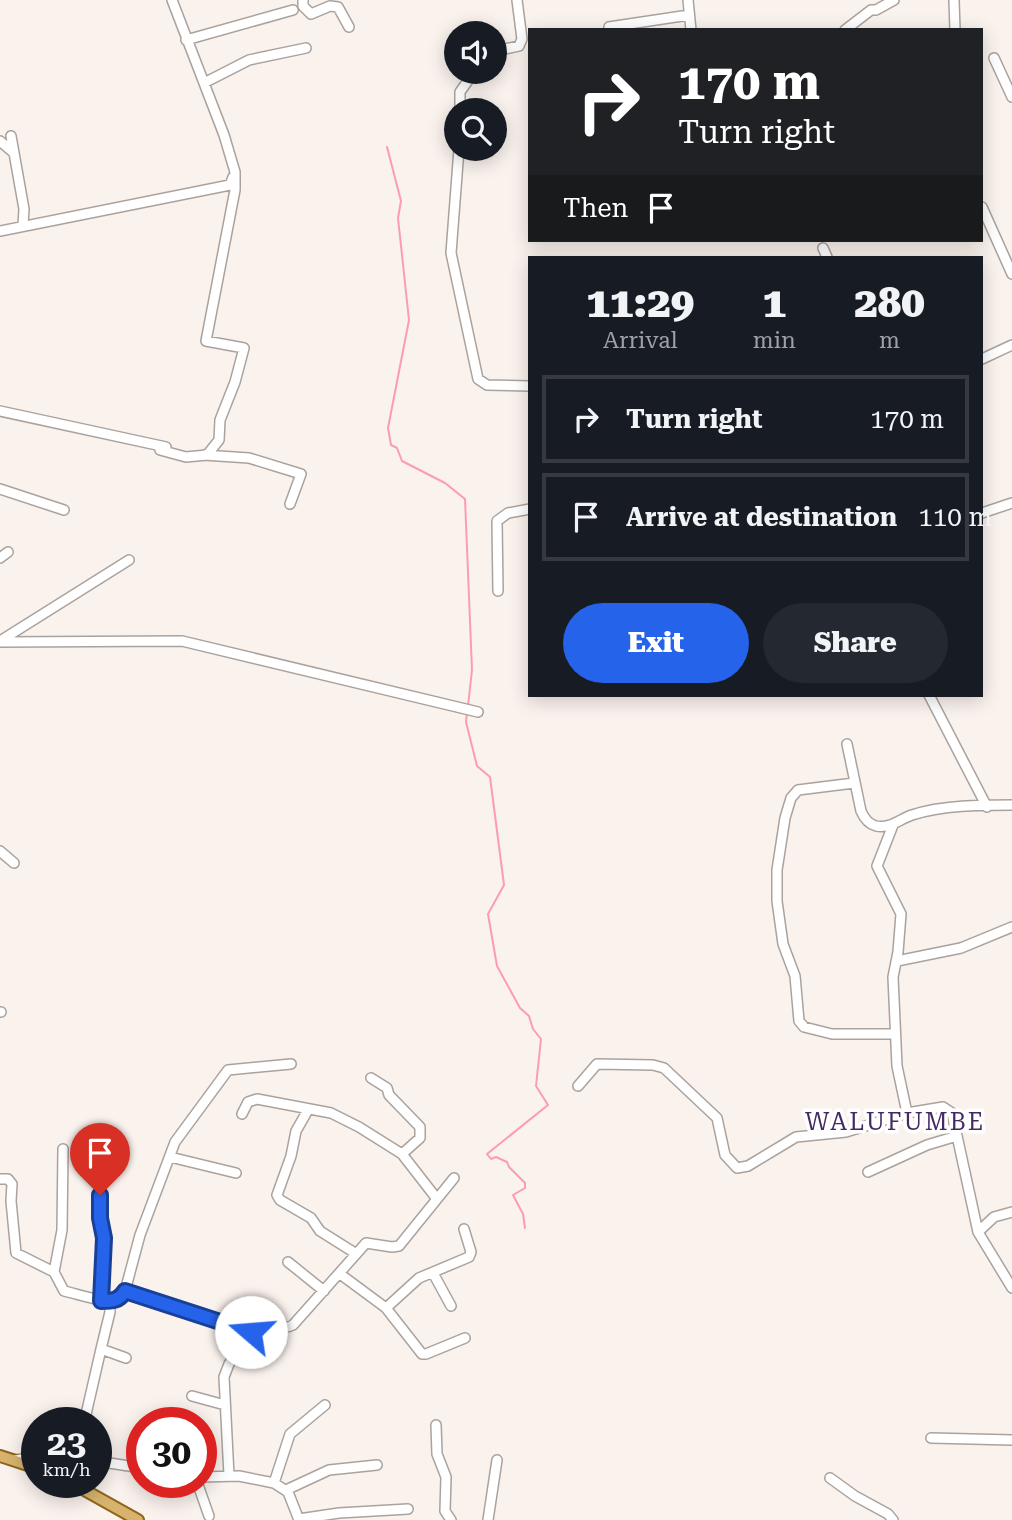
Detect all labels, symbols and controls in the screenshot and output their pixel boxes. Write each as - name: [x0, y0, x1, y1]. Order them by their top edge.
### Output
- map controls: [444, 21, 507, 161]
- button: sound: [444, 21, 507, 84]
- text: 170 m: [678, 54, 820, 111]
- icon: right: [563, 56, 654, 147]
- button: search: [444, 98, 507, 161]
- text: Turn right: [678, 113, 835, 151]
- icon: arrive: [642, 189, 680, 227]
- text: Then: [563, 193, 628, 223]
- text: 11:29: [586, 278, 694, 327]
- text: 1: [762, 278, 786, 327]
- text: 280: [854, 278, 925, 327]
- text: Arrival: [603, 327, 678, 354]
- text: min: [753, 327, 796, 354]
- text: m: [879, 327, 900, 354]
- icon: right: [567, 400, 605, 438]
- text: Turn right: [626, 404, 762, 434]
- text: 170 m: [870, 404, 944, 434]
- icon: arrive: [567, 498, 605, 536]
- text: Arrive at destination: [626, 502, 897, 532]
- text: 110 m: [918, 502, 992, 532]
- button: Exit: [563, 603, 749, 683]
- button: Share: [763, 603, 948, 683]
- district label: WALUFUMBE: [805, 1108, 985, 1136]
- pin: [70, 1123, 130, 1195]
- icon: arrive: [81, 1134, 119, 1172]
- position arrow: [214, 1295, 288, 1369]
- speed limit sign: 30: [126, 1407, 217, 1498]
- text: 23: [47, 1423, 86, 1464]
- text: km/h: [42, 1459, 91, 1480]

